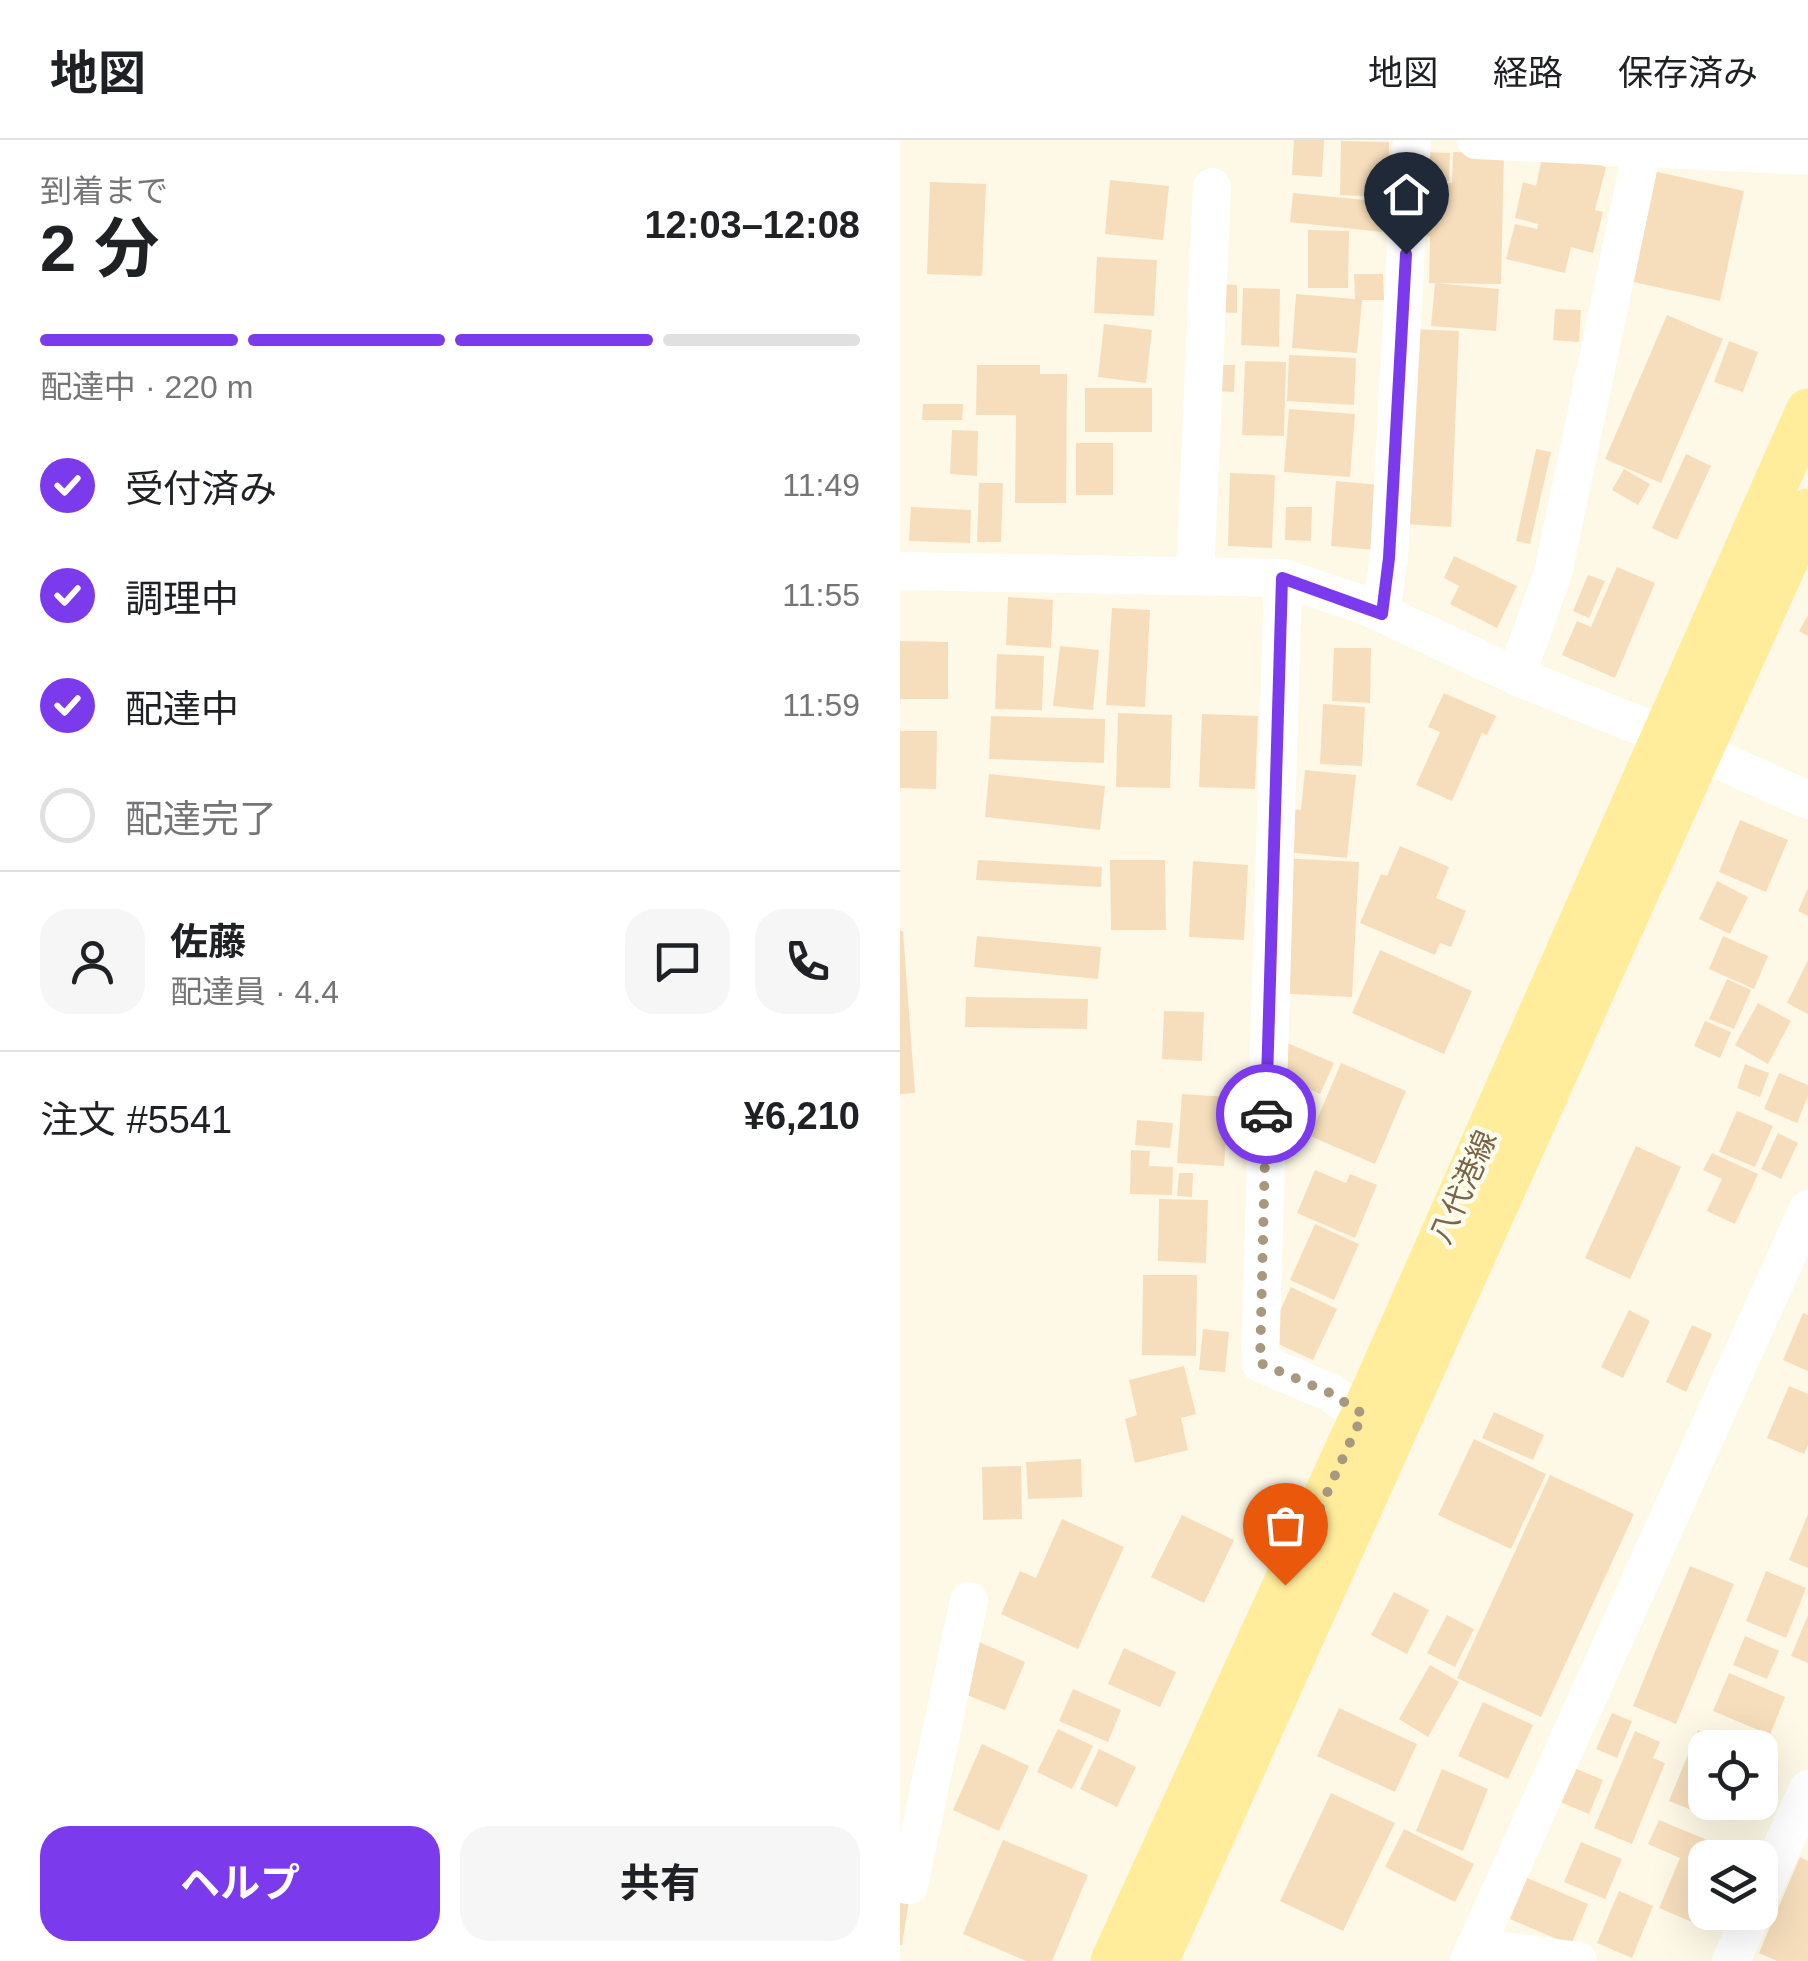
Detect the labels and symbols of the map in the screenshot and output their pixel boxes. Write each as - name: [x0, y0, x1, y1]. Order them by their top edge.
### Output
- pin: [1364, 152, 1449, 255]
- courier: [1216, 1064, 1316, 1164]
- street label: 八代港線: [1424, 1125, 1502, 1249]
- pin: [1243, 1483, 1328, 1586]

